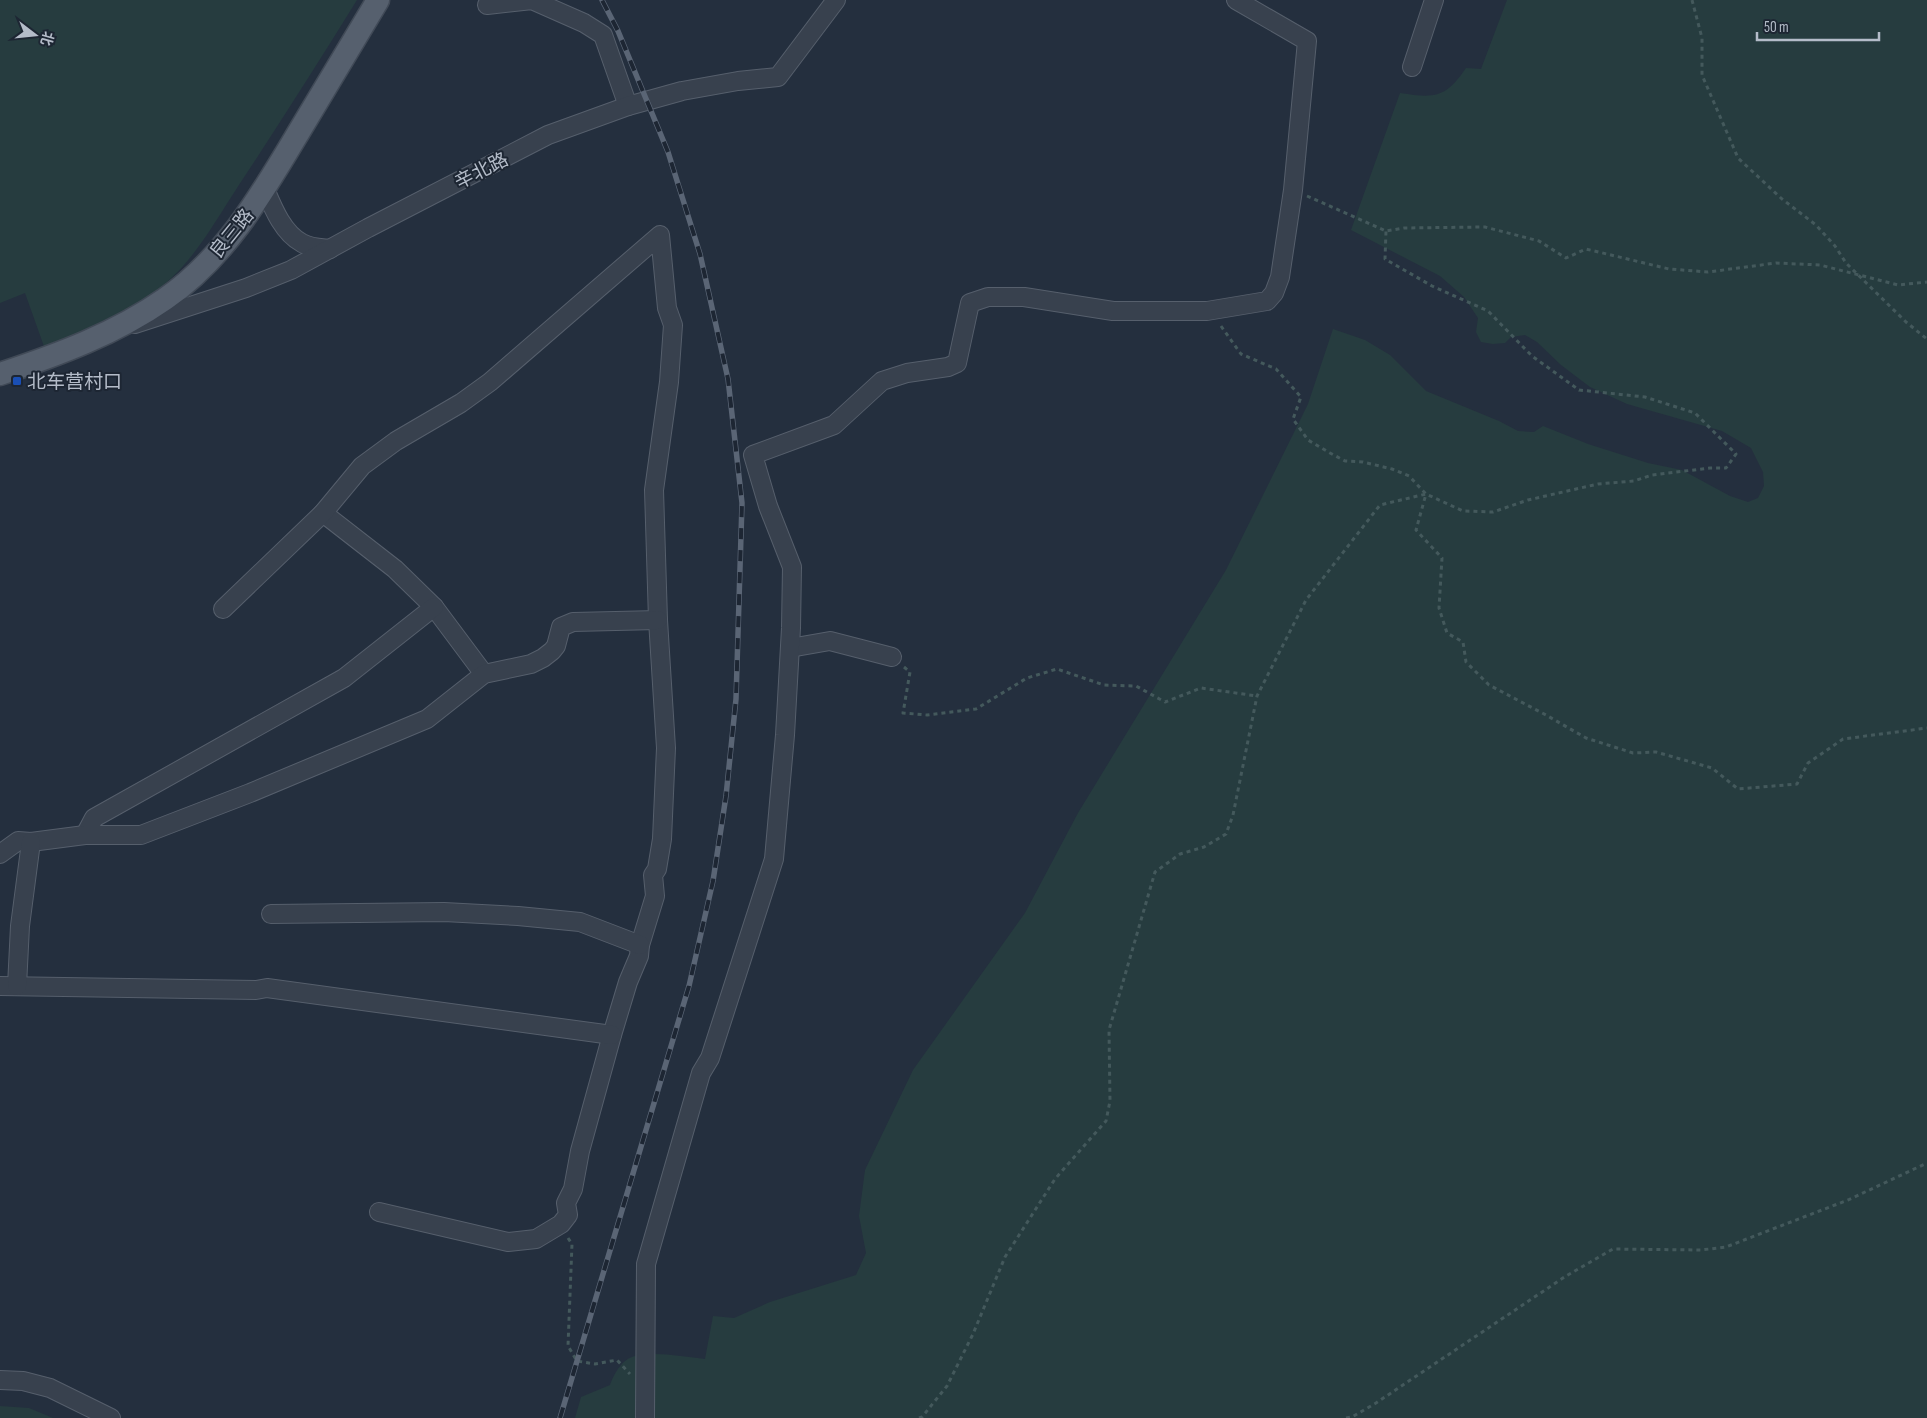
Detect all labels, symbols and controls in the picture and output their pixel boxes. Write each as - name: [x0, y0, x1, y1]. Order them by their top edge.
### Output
- north arrow: [10, 10, 60, 60]
- scale bar: [1757, 10, 1880, 42]
- text: 50 m: [1764, 18, 1789, 37]
- text: 北: [37, 29, 57, 48]
- street label: 辛北路: [451, 148, 512, 195]
- street label: 良三路: [205, 205, 259, 263]
- place label: 北车营村口: [27, 371, 122, 394]
- marker: 北车营村口: [11, 375, 23, 387]

